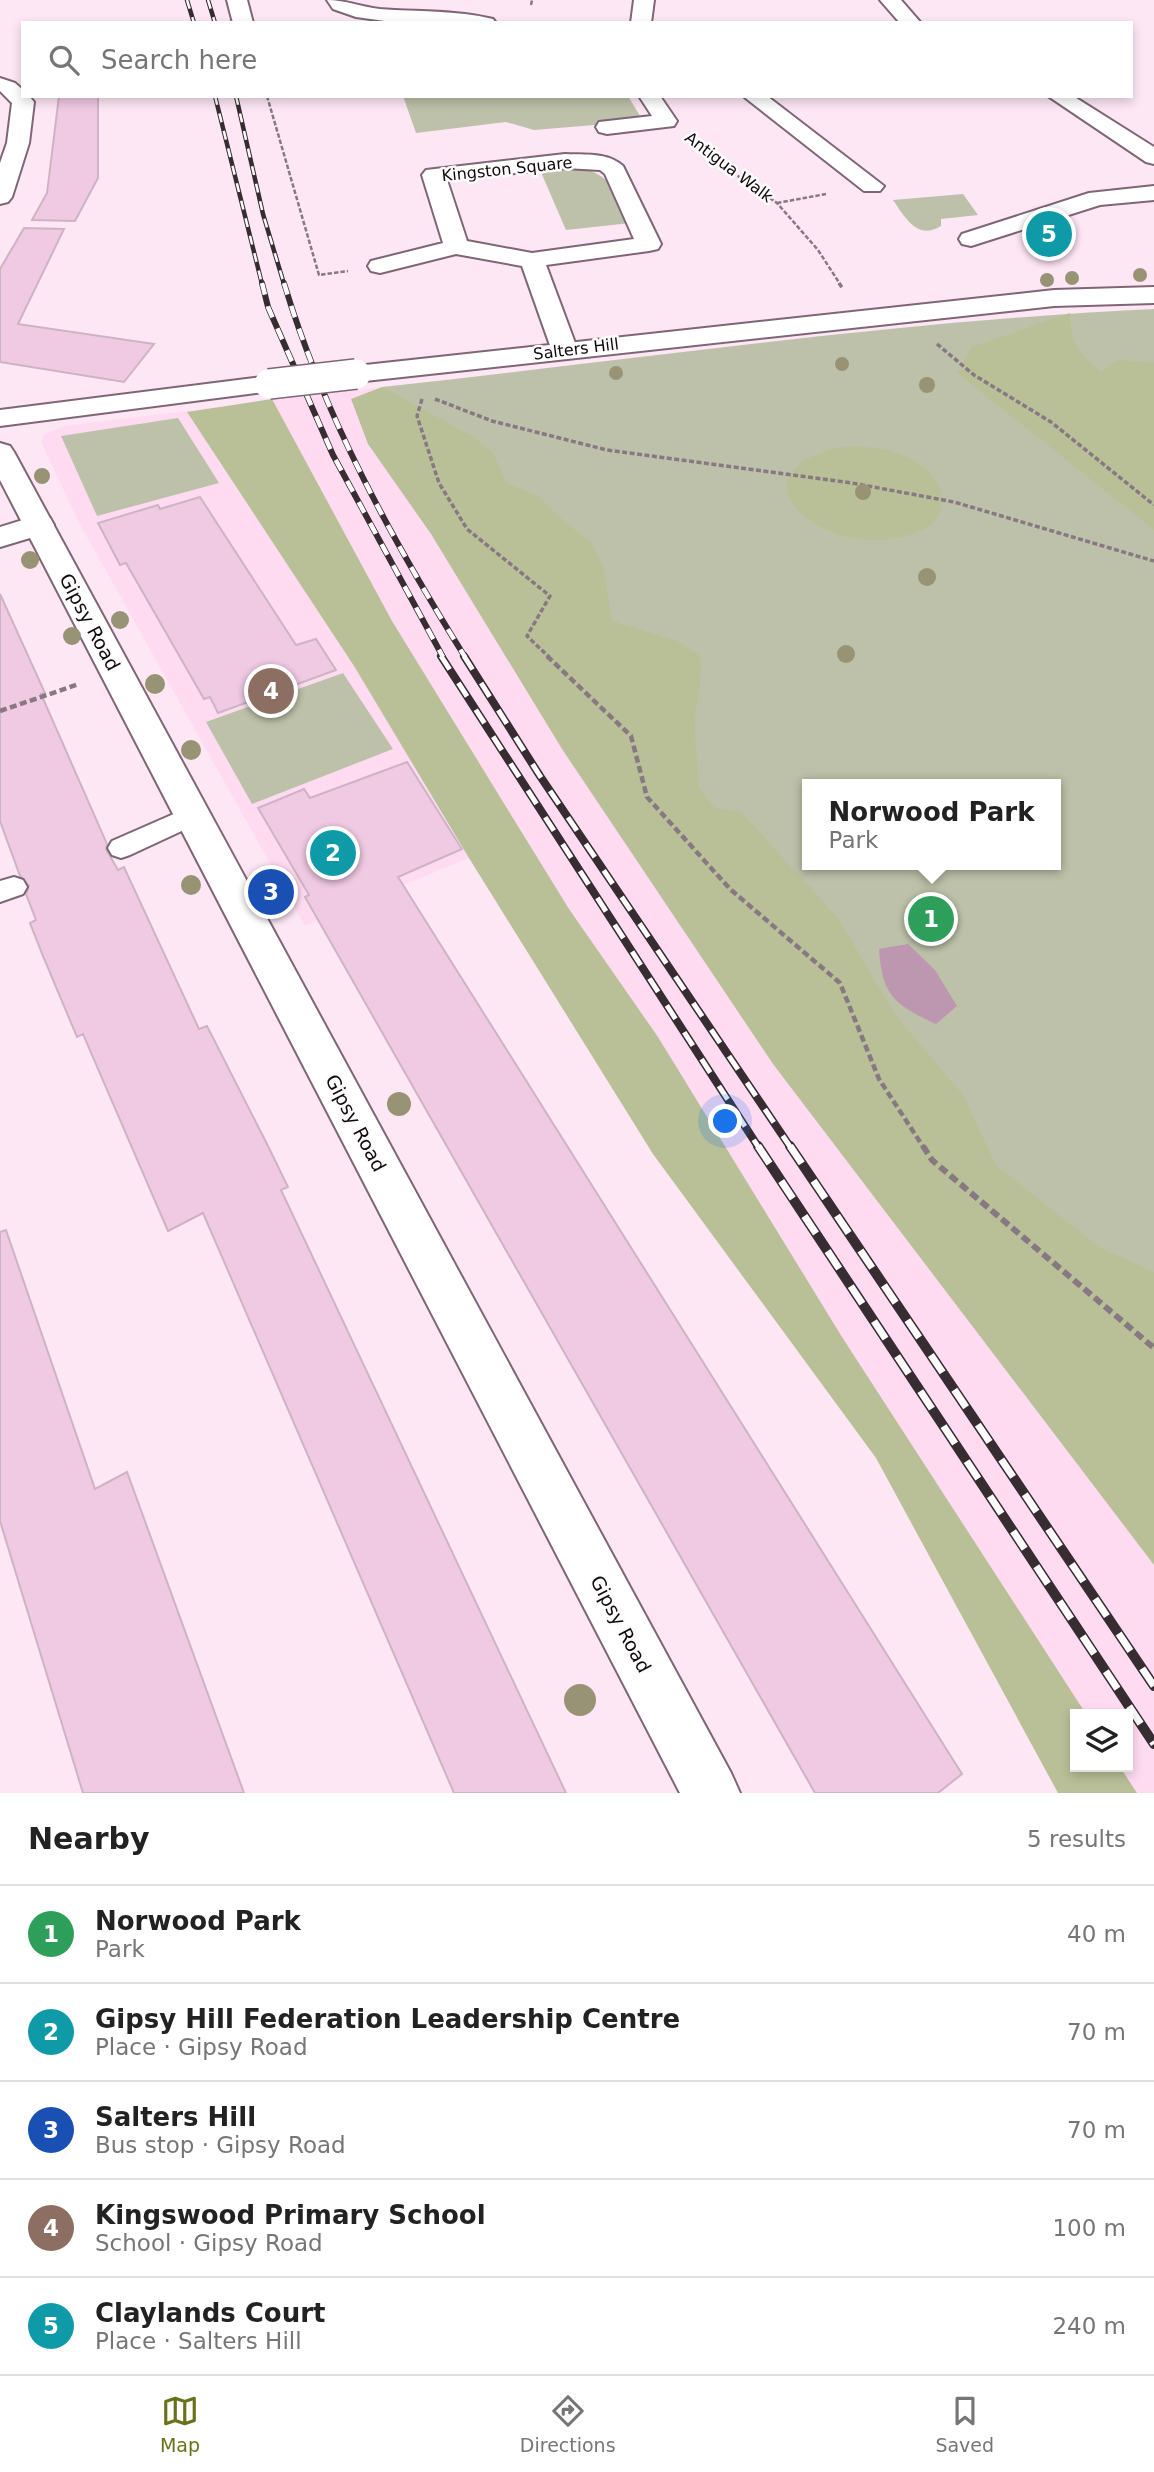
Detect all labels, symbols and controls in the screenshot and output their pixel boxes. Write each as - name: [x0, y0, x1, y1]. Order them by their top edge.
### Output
- search box: [21, 21, 1133, 98]
- icon: search: [45, 41, 83, 79]
- text: Search here: [101, 45, 257, 75]
- street label: Antigua Walk: [681, 128, 777, 207]
- street label: Kingston Square: [441, 153, 573, 185]
- pin: 5: [1026, 208, 1072, 260]
- street label: Salters Hill: [532, 334, 620, 364]
- street label: Gipsy Road: [55, 570, 125, 674]
- pin: 4: [248, 665, 294, 717]
- popup: [802, 779, 1061, 870]
- text: Norwood Park: [829, 797, 1034, 827]
- pin: 2: [310, 827, 356, 879]
- text: Park: [829, 827, 878, 853]
- pin: 3: [248, 866, 294, 918]
- pin: 1: [908, 893, 954, 945]
- street label: Gipsy Road: [321, 1071, 391, 1175]
- your location: [708, 1104, 742, 1138]
- street label: Gipsy Road: [586, 1572, 656, 1676]
- map controls: [1070, 1709, 1133, 1772]
- button: layers: [1070, 1709, 1133, 1772]
- text: Nearby: [28, 1821, 150, 1856]
- text: 5 results: [1027, 1826, 1126, 1852]
- text: Norwood Park: [95, 1906, 301, 1936]
- text: 1: [43, 1921, 59, 1947]
- text: 40 m: [1067, 1921, 1126, 1947]
- text: Park: [95, 1936, 145, 1962]
- text: Gipsy Hill Federation Leadership Centre: [95, 2004, 680, 2034]
- text: 2: [43, 2019, 59, 2045]
- text: 70 m: [1067, 2019, 1126, 2045]
- text: Place · Gipsy Road: [95, 2034, 308, 2060]
- text: Salters Hill: [95, 2102, 256, 2132]
- text: 3: [43, 2117, 59, 2143]
- text: 70 m: [1067, 2117, 1126, 2143]
- text: Bus stop · Gipsy Road: [95, 2132, 346, 2158]
- text: Kingswood Primary School: [95, 2200, 486, 2230]
- text: 4: [43, 2215, 59, 2241]
- text: 100 m: [1052, 2215, 1126, 2241]
- text: School · Gipsy Road: [95, 2230, 323, 2256]
- text: Claylands Court: [95, 2298, 326, 2328]
- text: 5: [43, 2313, 59, 2339]
- text: 240 m: [1052, 2313, 1126, 2339]
- text: Place · Salters Hill: [95, 2328, 302, 2354]
- tab: Map: [160, 2392, 200, 2456]
- tab: Directions: [520, 2392, 616, 2456]
- tab: Saved: [935, 2392, 994, 2456]

